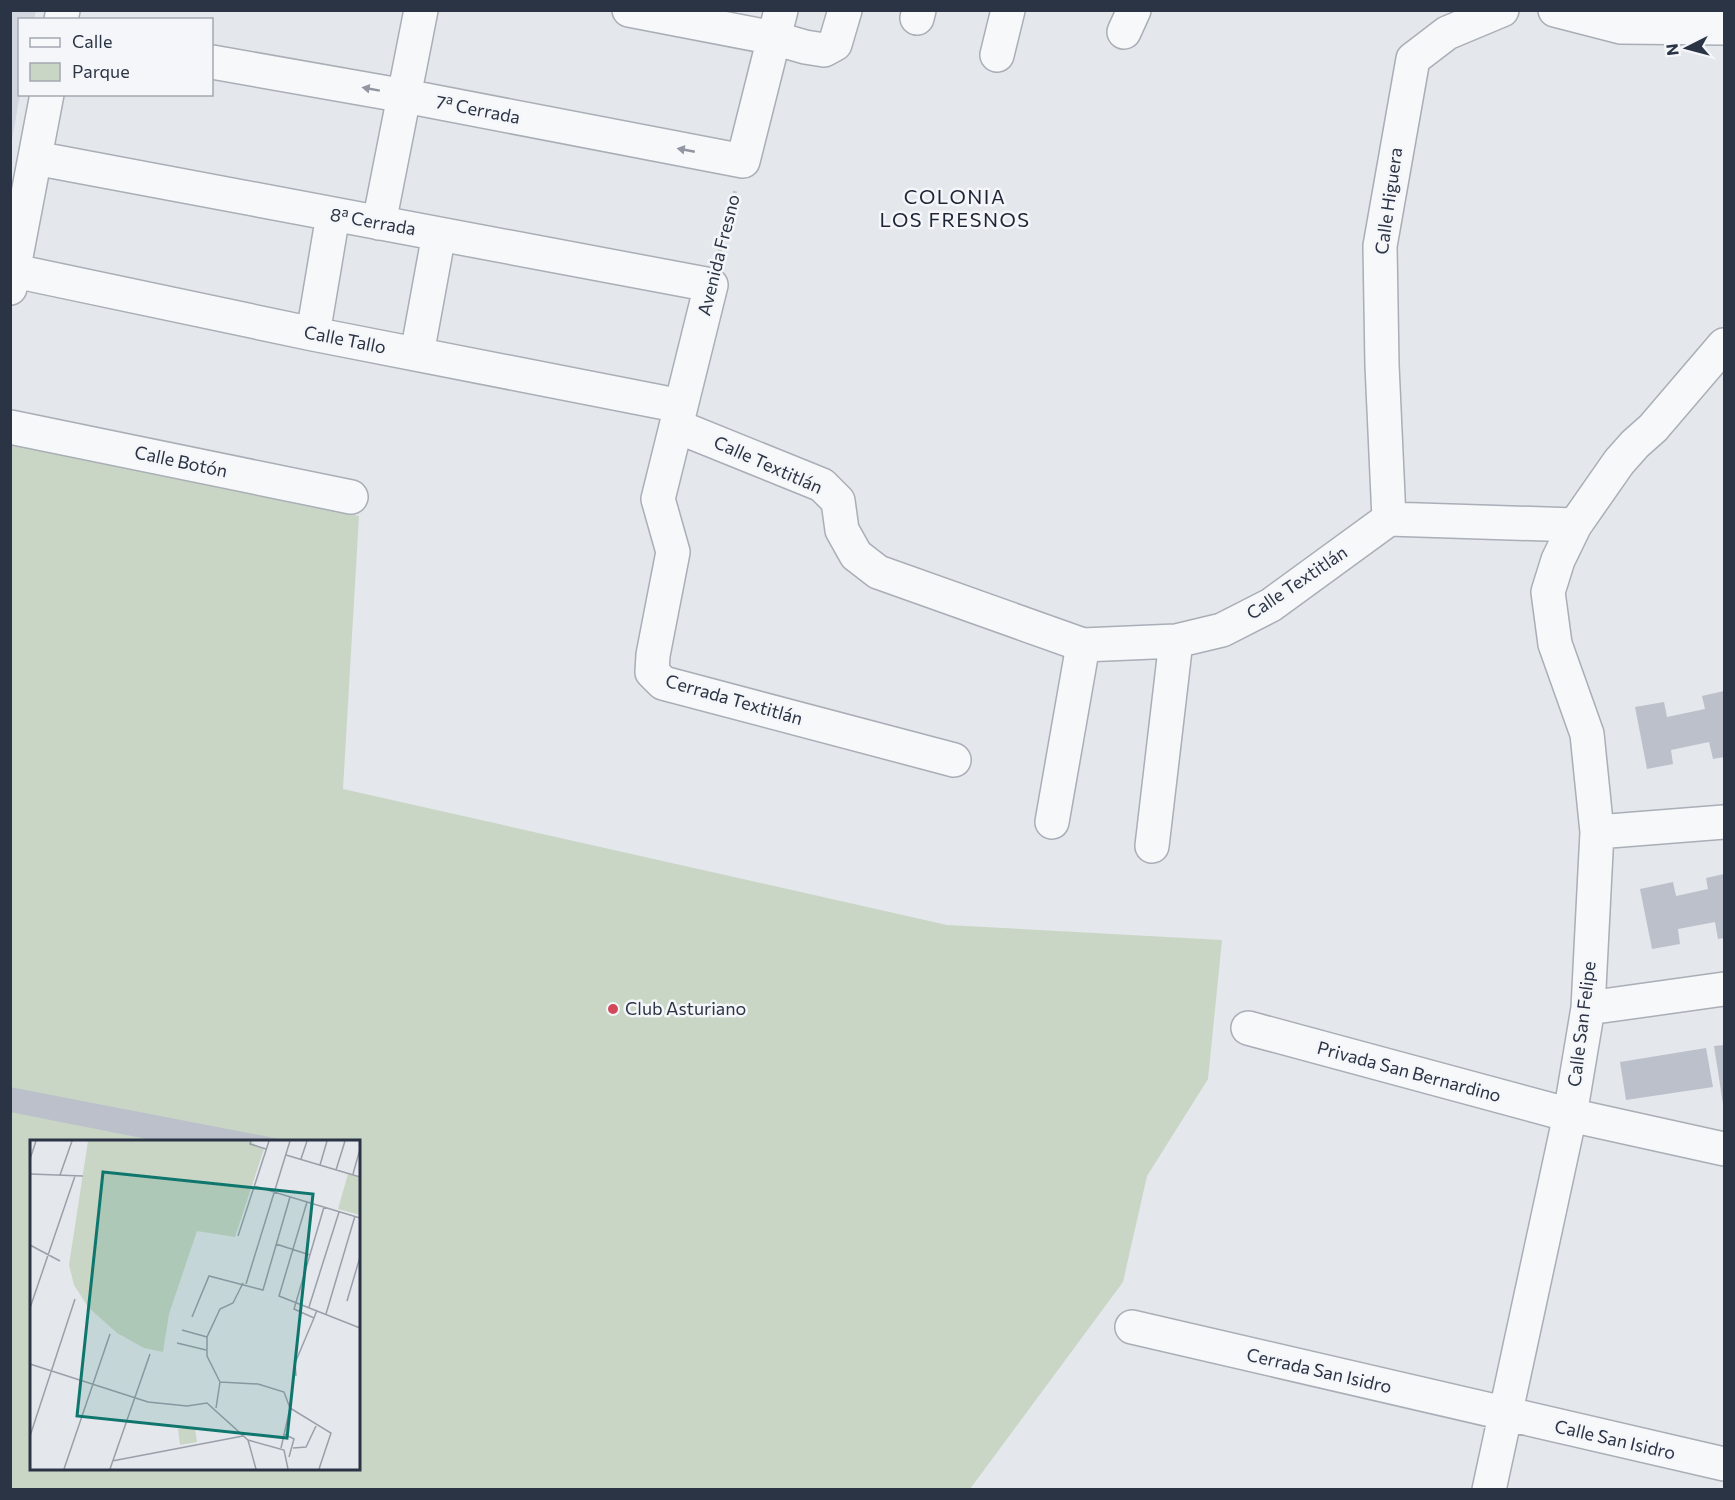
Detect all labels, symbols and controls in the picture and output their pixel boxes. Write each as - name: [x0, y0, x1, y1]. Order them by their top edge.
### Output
- legend: [18, 18, 213, 96]
- north arrow: [1657, 18, 1717, 78]
- text: Calle: [72, 30, 112, 52]
- text: N: [1662, 43, 1682, 57]
- text: Parque: [72, 60, 130, 82]
- one-way arrow: [361, 85, 380, 94]
- street label: 7ª Cerrada: [434, 90, 522, 128]
- one-way arrow: [676, 145, 695, 154]
- street label: Calle Higuera: [1370, 146, 1406, 256]
- district label: COLONIA LOS FRESNOS: [879, 184, 1031, 231]
- street label: Avenida Fresno: [692, 192, 744, 318]
- street label: 8ª Cerrada: [329, 203, 418, 239]
- street label: Calle Tallo: [302, 320, 388, 358]
- street label: Calle Textitlán: [711, 430, 826, 498]
- street label: Calle Botón: [133, 440, 230, 482]
- street label: Calle Textitlán: [1242, 540, 1351, 624]
- street label: Cerrada Textitlán: [663, 669, 805, 729]
- street label: Calle San Felipe: [1562, 960, 1600, 1088]
- place label: Club Asturiano: [625, 997, 746, 1019]
- marker: Club Asturiano: [606, 1002, 620, 1016]
- street label: Privada San Bernardino: [1315, 1036, 1504, 1106]
- inset map: [30, 1140, 360, 1470]
- street label: Cerrada San Isidro: [1244, 1343, 1394, 1397]
- street label: Calle San Isidro: [1553, 1414, 1678, 1464]

